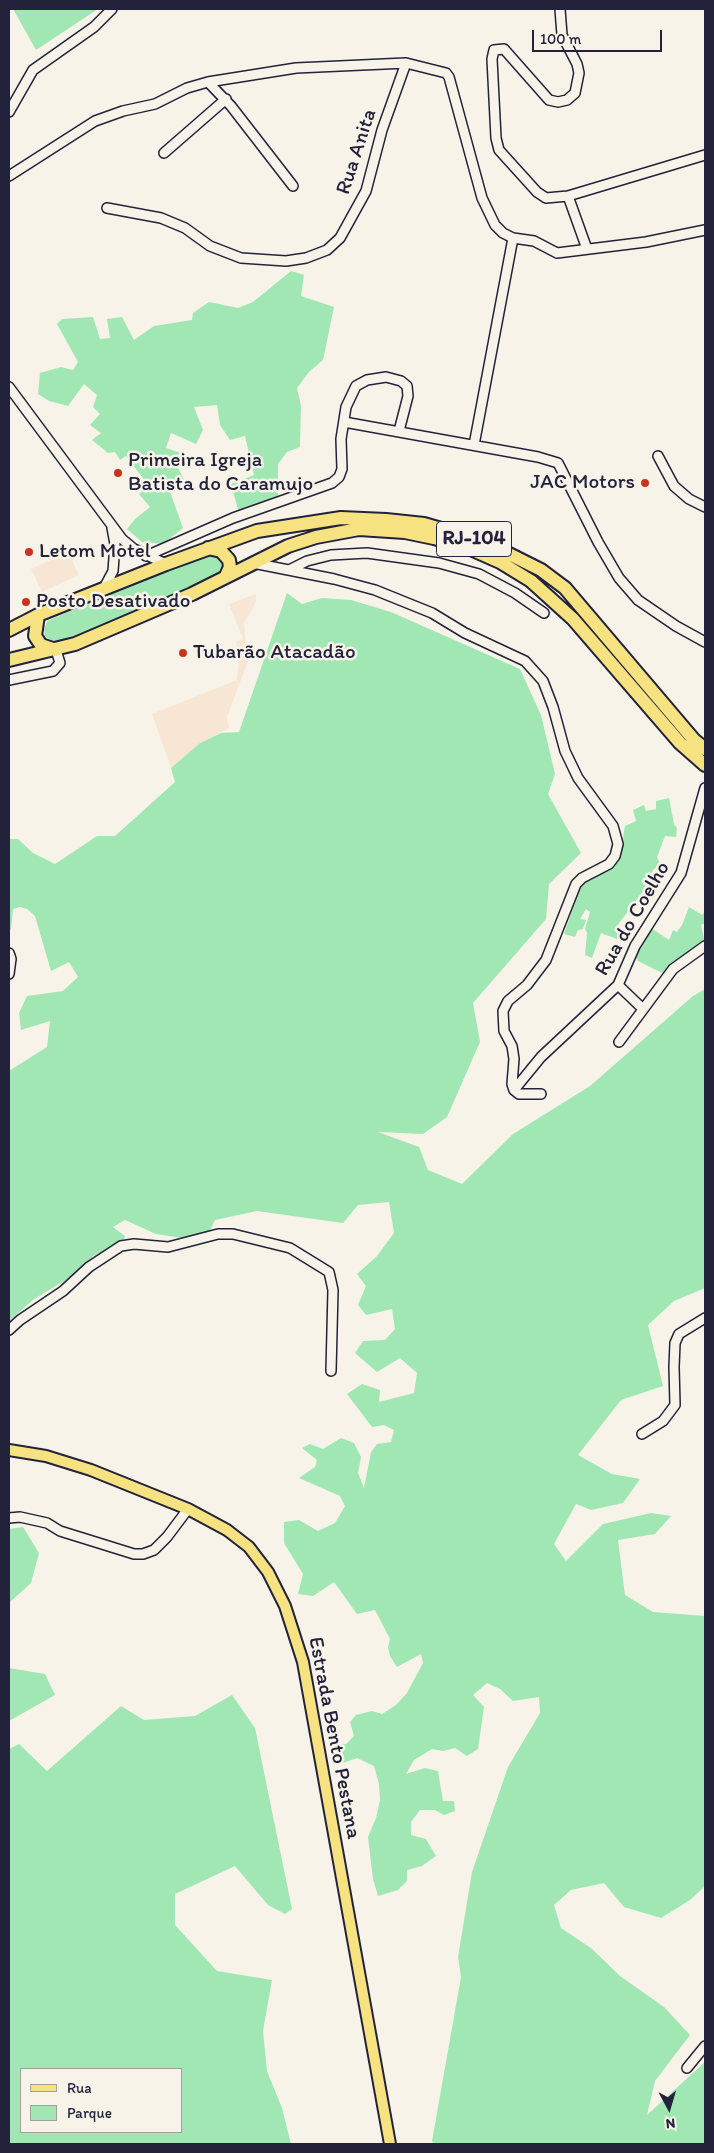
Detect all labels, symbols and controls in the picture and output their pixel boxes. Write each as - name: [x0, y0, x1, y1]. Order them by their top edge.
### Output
- scale bar: [534, 20, 664, 52]
- text: 100 m: [540, 30, 581, 48]
- street label: Rua Anita: [331, 106, 383, 198]
- place label: Primeira Igreja Batista do Caramujo: [128, 448, 313, 498]
- marker: Primeira Igreja Batista do Caramujo: [112, 467, 124, 479]
- place label: JAC Motors: [530, 470, 635, 496]
- marker: JAC Motors: [639, 477, 651, 489]
- road number: RJ-104: [436, 522, 512, 556]
- place label: Letom Motel: [39, 539, 151, 565]
- marker: Letom Motel: [23, 546, 35, 558]
- place label: Posto Desativado: [36, 589, 190, 615]
- marker: Posto Desativado: [20, 596, 32, 608]
- place label: Tubarão Atacadão: [193, 640, 356, 666]
- marker: Tubarão Atacadão: [177, 647, 189, 659]
- street label: Rua do Coelho: [590, 857, 676, 981]
- street label: Estrada Bento Pestana: [302, 1635, 366, 1841]
- legend: [20, 2068, 182, 2133]
- text: Rua: [67, 2079, 92, 2097]
- north arrow: [644, 2083, 694, 2133]
- text: Parque: [67, 2104, 112, 2122]
- text: N: [665, 2114, 676, 2132]

